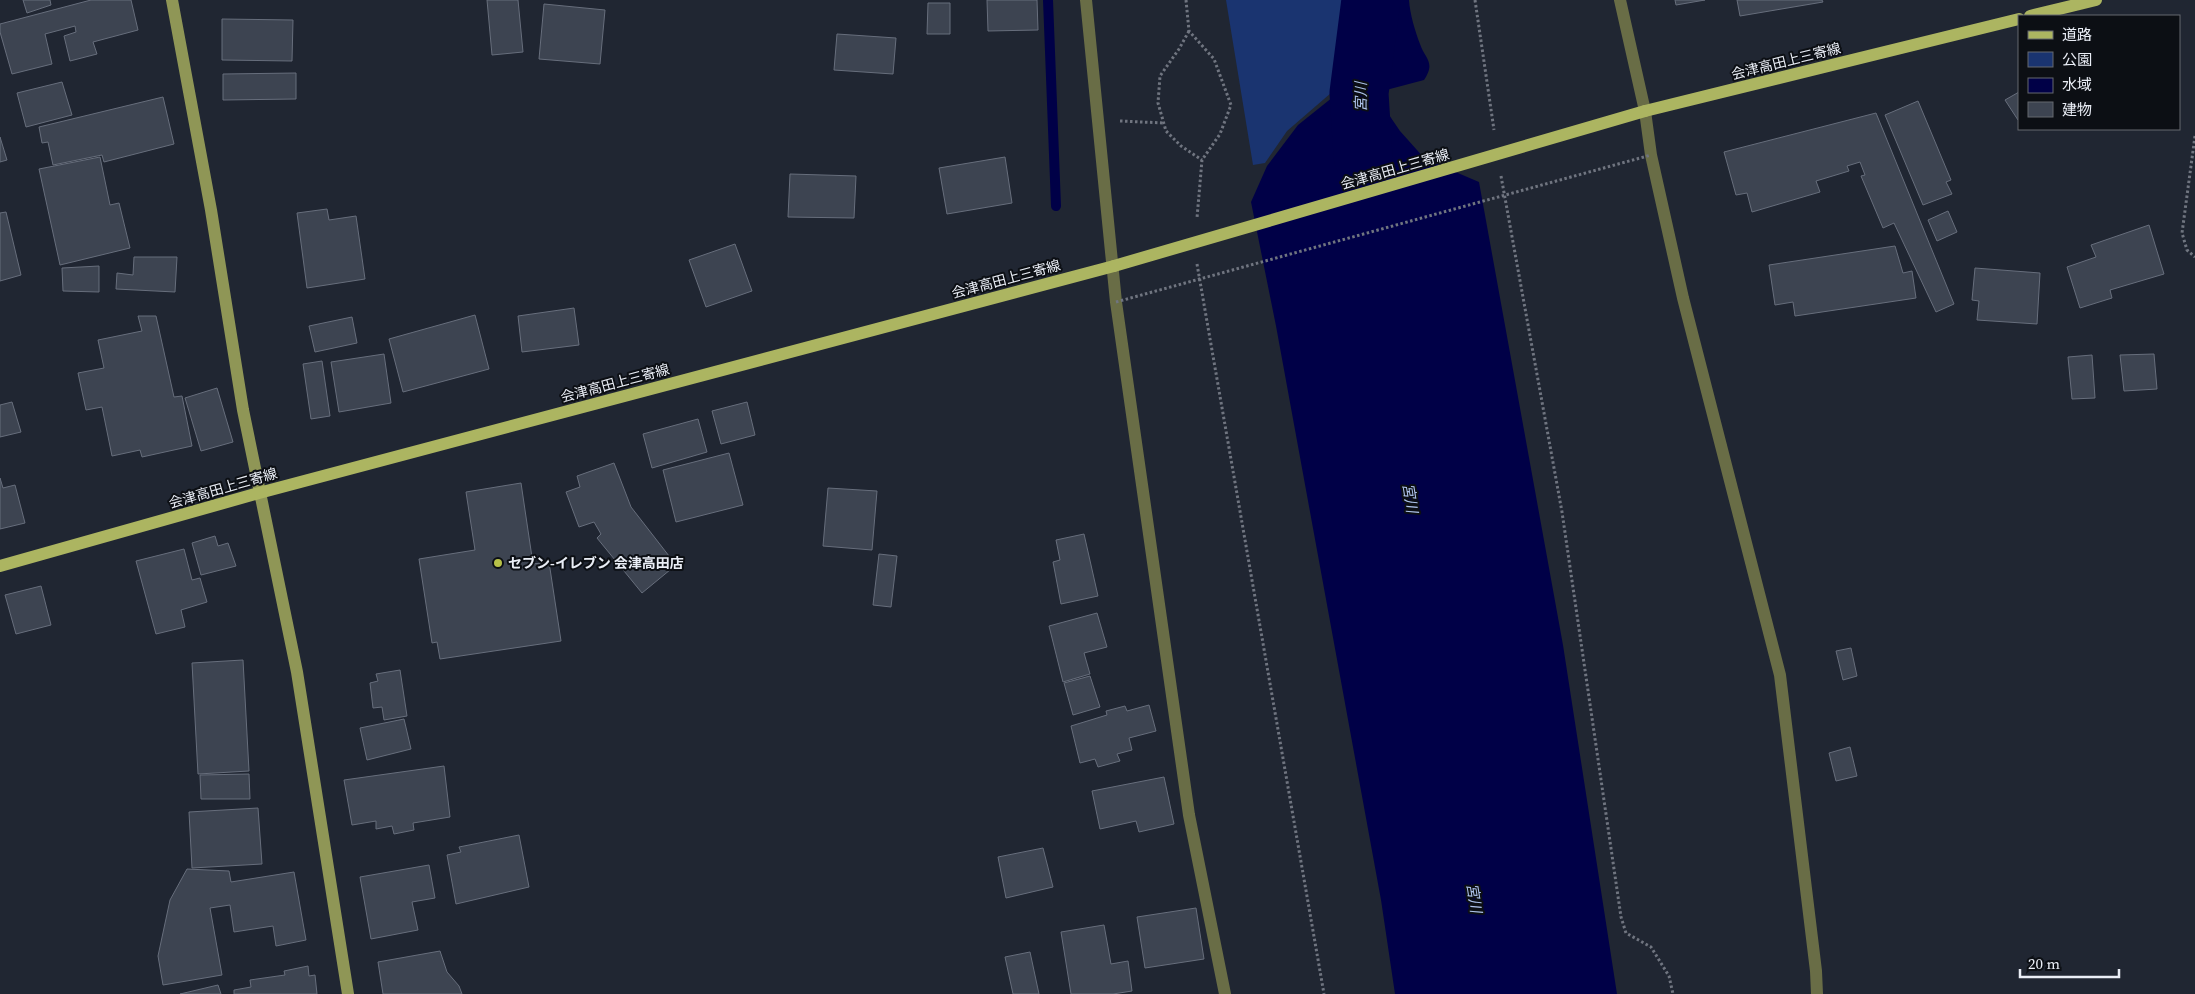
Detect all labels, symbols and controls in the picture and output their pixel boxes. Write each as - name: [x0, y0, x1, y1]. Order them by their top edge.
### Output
- legend: [2018, 15, 2180, 130]
- text: 道路: [2062, 24, 2092, 45]
- street label: 会津高田上三寄線: [1729, 38, 1843, 84]
- text: 公園: [2062, 49, 2092, 70]
- text: 水域: [2062, 74, 2092, 95]
- water label: 宮川: [1350, 80, 1371, 112]
- text: 建物: [2062, 99, 2092, 120]
- street label: 会津高田上三寄線: [1338, 144, 1452, 194]
- street label: 会津高田上三寄線: [949, 255, 1063, 303]
- street label: 会津高田上三寄線: [558, 359, 672, 407]
- street label: 会津高田上三寄線: [166, 463, 280, 513]
- water label: 宮川: [1398, 481, 1424, 516]
- place label: セブン-イレブン 会津高田店: [508, 553, 684, 573]
- marker: セブン-イレブン 会津高田店: [492, 557, 504, 569]
- water label: 宮川: [1462, 881, 1488, 916]
- scale bar: [2020, 946, 2119, 978]
- text: 20 m: [2028, 953, 2060, 974]

